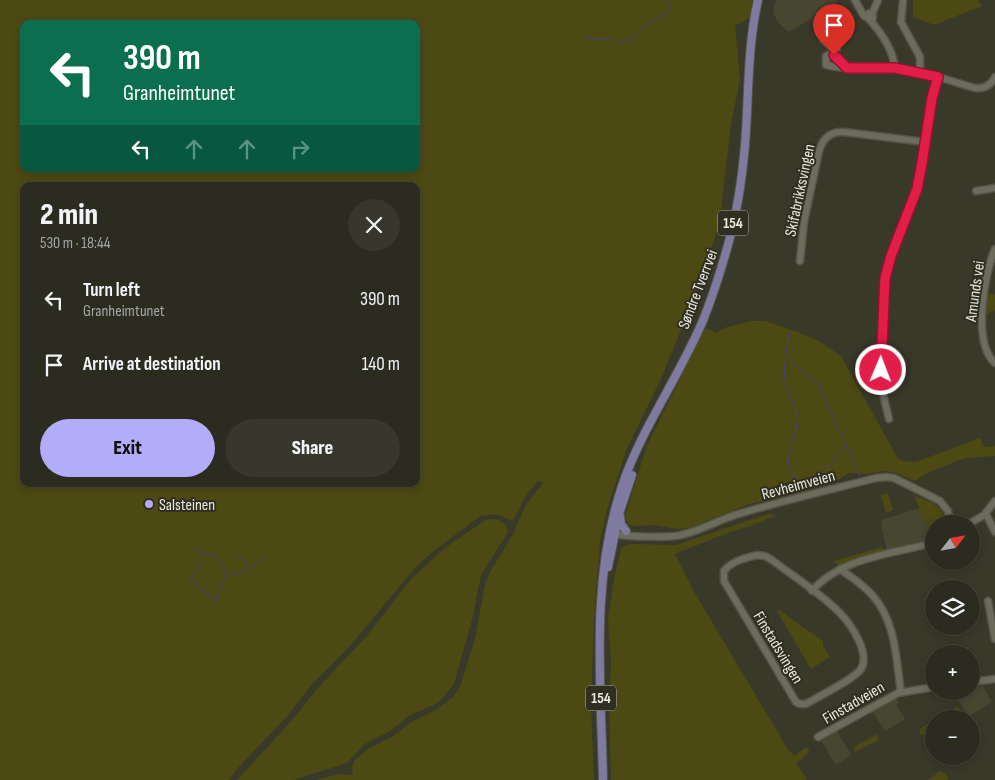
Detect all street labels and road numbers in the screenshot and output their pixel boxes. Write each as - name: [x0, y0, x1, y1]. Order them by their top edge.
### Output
- street label: Skifabrikksvingen: [781, 142, 820, 238]
- road number: 154: [718, 210, 748, 236]
- street label: Søndre Tverrvei: [675, 247, 722, 332]
- street label: Amunds vei: [962, 259, 989, 324]
- street label: Revheimveien: [760, 467, 837, 504]
- street label: Finstadsvingen: [749, 608, 807, 687]
- street label: Finstadveien: [819, 678, 888, 729]
- road number: 154: [586, 686, 616, 710]

